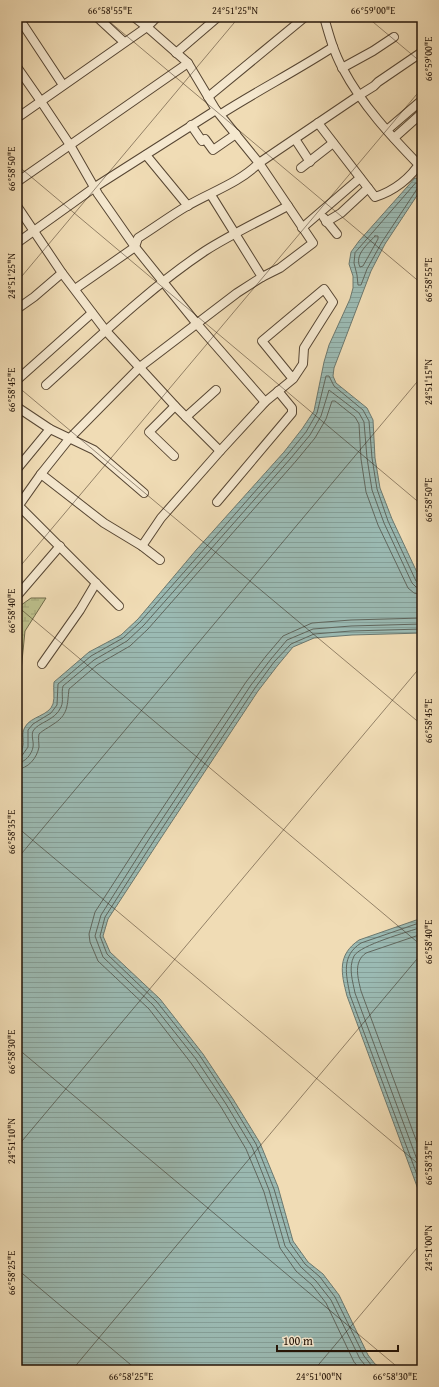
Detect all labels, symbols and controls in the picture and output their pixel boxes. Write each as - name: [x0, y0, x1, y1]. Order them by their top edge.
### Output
- text: 66°58'55"E: [88, 3, 132, 18]
- text: 24°51'25"N: [212, 3, 258, 18]
- text: 66°59'00"E: [351, 3, 395, 18]
- text: 66°59'00"E: [421, 37, 436, 81]
- text: 66°58'50"E: [4, 147, 19, 191]
- text: 24°51'25"N: [4, 253, 19, 299]
- text: 66°58'55"E: [421, 258, 436, 302]
- text: 24°51'15"N: [421, 359, 436, 405]
- text: 66°58'45"E: [4, 368, 19, 412]
- text: 66°58'50"E: [421, 478, 436, 522]
- text: 66°58'40"E: [4, 589, 19, 633]
- text: 66°58'45"E: [421, 699, 436, 743]
- text: 66°58'35"E: [4, 810, 19, 854]
- text: 66°58'40"E: [421, 920, 436, 964]
- text: 66°58'30"E: [4, 1030, 19, 1074]
- text: 24°51'10"N: [4, 1118, 19, 1164]
- text: 66°58'35"E: [421, 1141, 436, 1185]
- text: 24°51'00"N: [421, 1225, 436, 1271]
- text: 66°58'25"E: [4, 1251, 19, 1295]
- scale bar: [277, 1327, 398, 1353]
- text: 100 m: [283, 1332, 313, 1349]
- text: 66°58'25"E: [109, 1369, 153, 1384]
- text: 24°51'00"N: [296, 1369, 342, 1384]
- text: 66°58'30"E: [373, 1369, 417, 1384]

